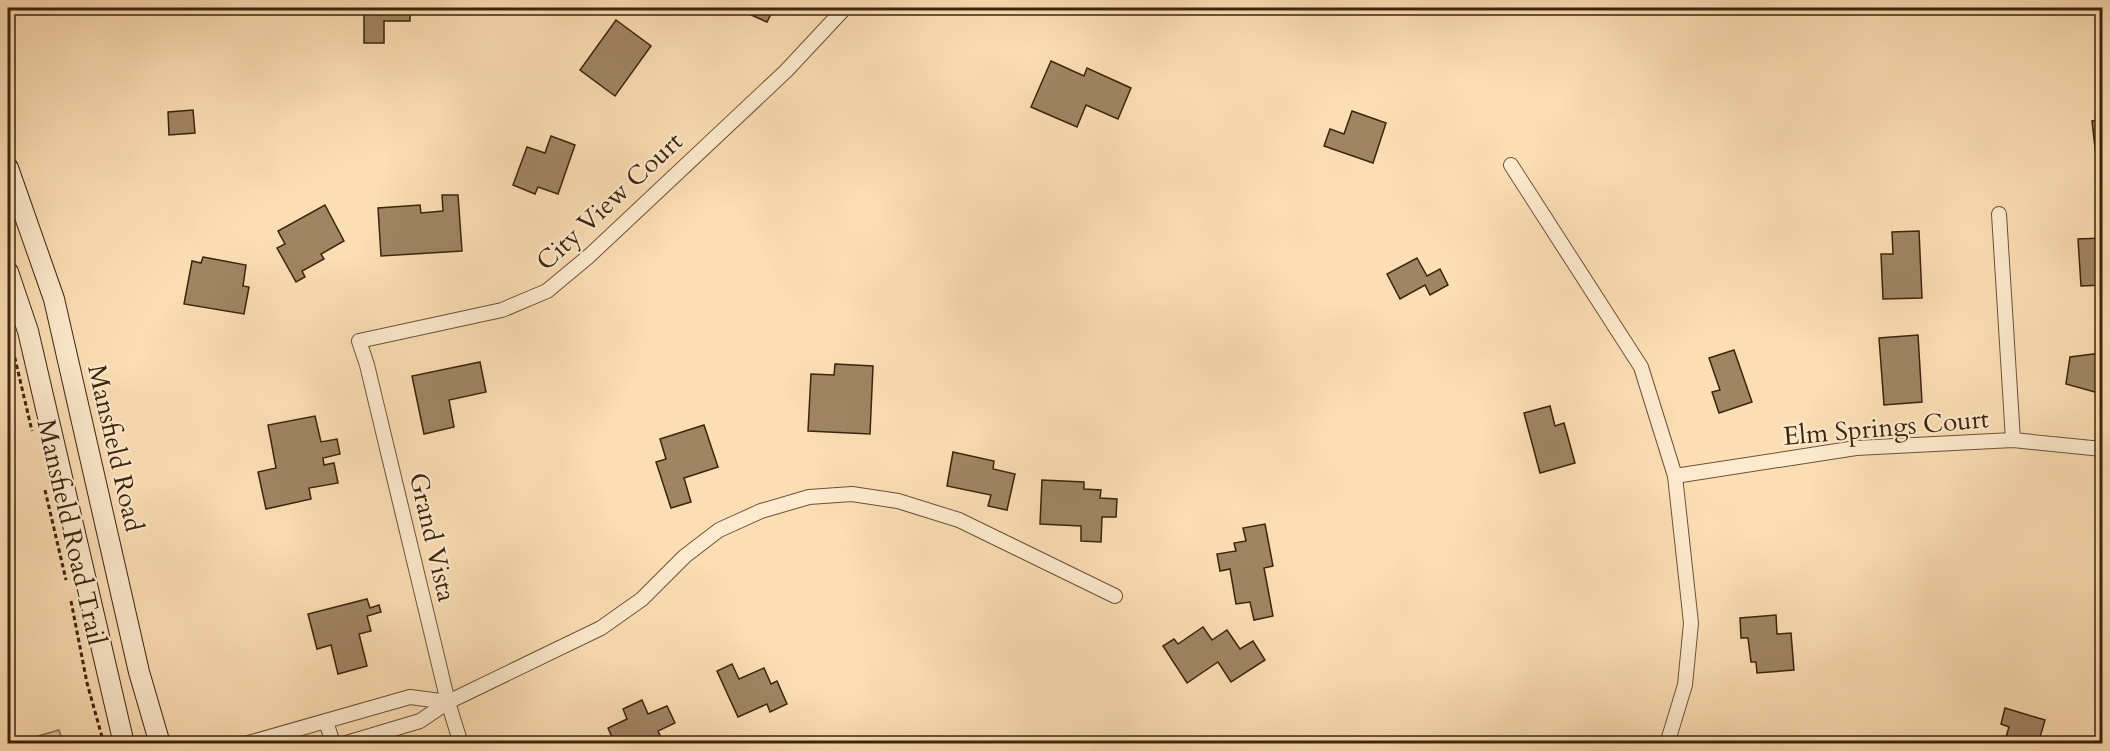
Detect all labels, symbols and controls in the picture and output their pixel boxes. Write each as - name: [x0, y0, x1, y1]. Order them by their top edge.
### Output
- street label: City View Court: [529, 124, 690, 278]
- street label: Mansfield Road: [79, 361, 152, 535]
- street label: Elm Springs Court: [1782, 401, 1990, 454]
- street label: Mansfield Road Trail: [28, 416, 115, 649]
- street label: Grand Vista: [401, 469, 464, 605]

